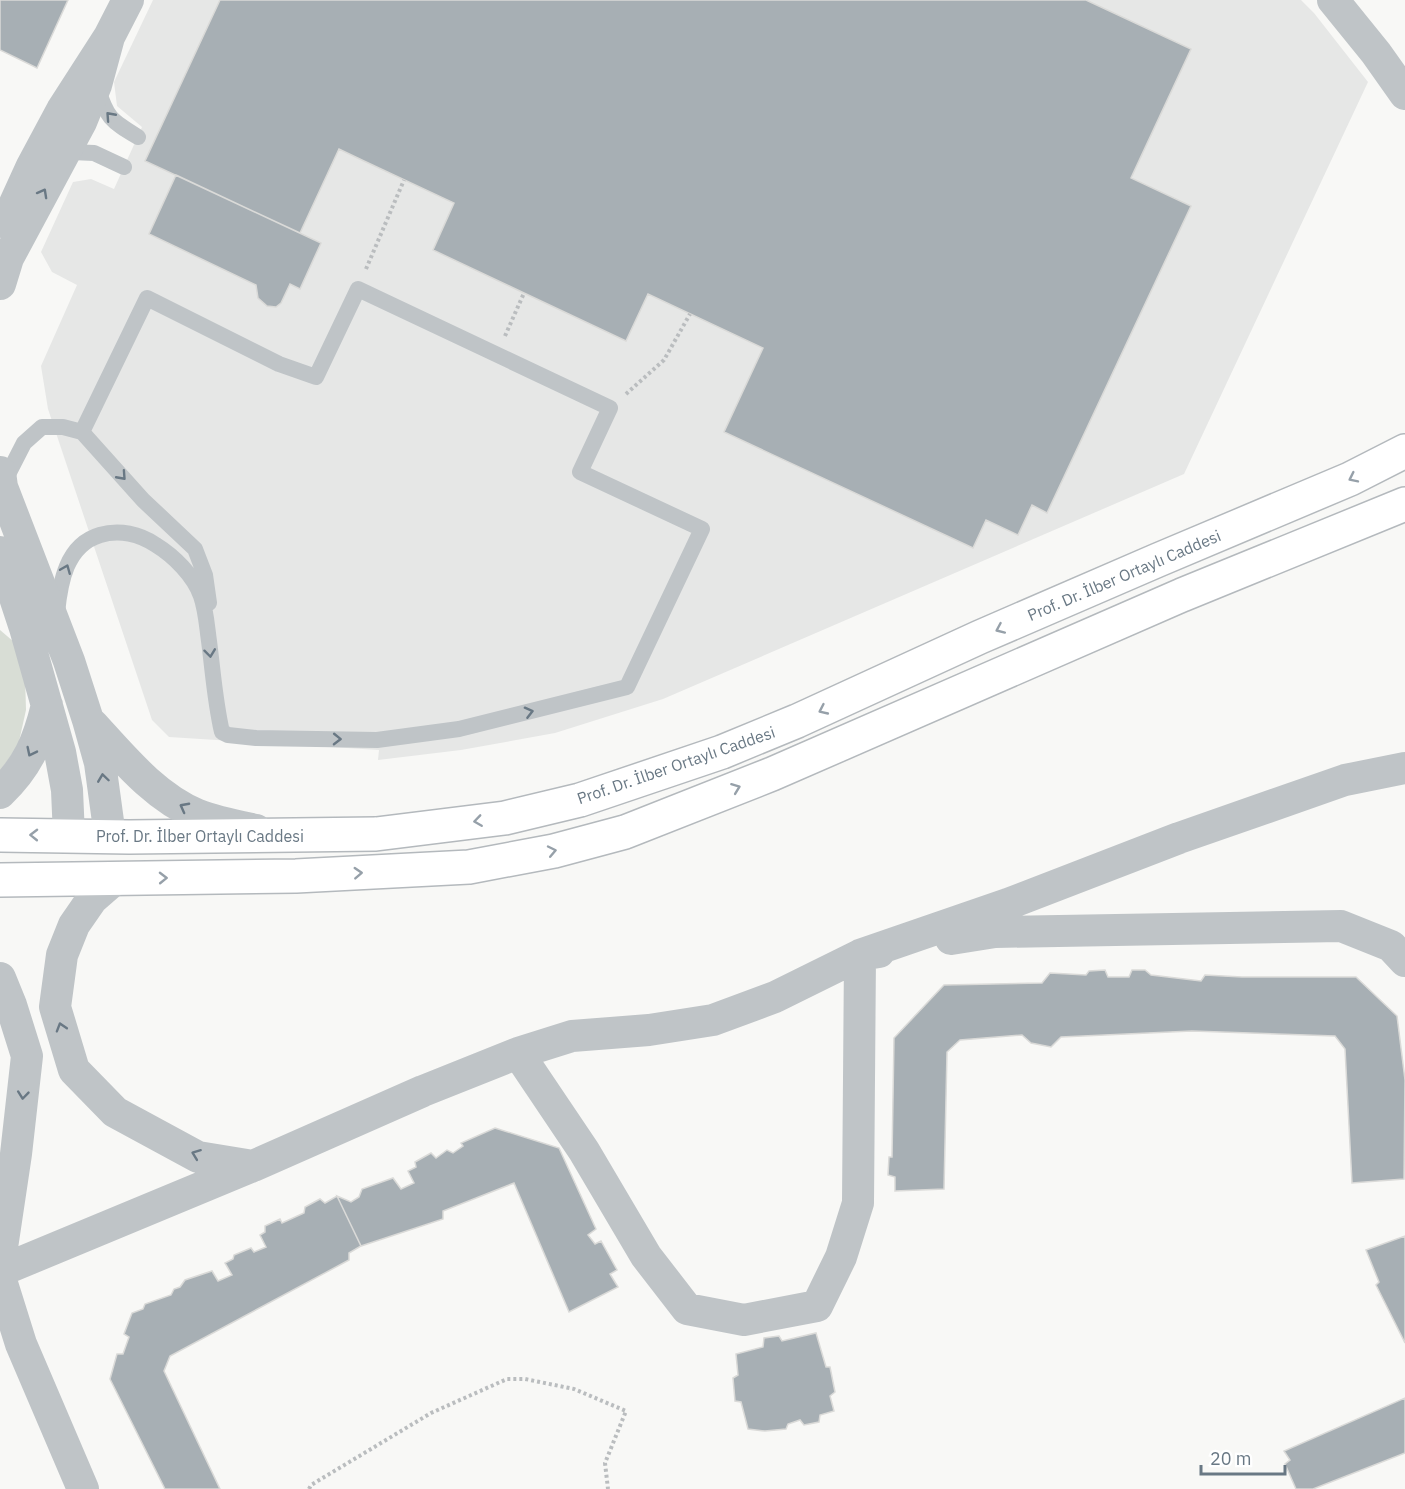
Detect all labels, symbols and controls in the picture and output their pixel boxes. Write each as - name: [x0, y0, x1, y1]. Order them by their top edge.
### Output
- one-way arrow: [107, 112, 118, 123]
- one-way arrow: [36, 189, 47, 200]
- one-way arrow: [115, 469, 126, 480]
- one-way arrow: [1348, 470, 1359, 482]
- street label: Prof. Dr. İlber Ortaylı Caddesi: [1024, 525, 1224, 625]
- one-way arrow: [59, 565, 71, 576]
- one-way arrow: [995, 621, 1006, 633]
- one-way arrow: [204, 649, 216, 658]
- one-way arrow: [818, 702, 829, 714]
- one-way arrow: [524, 706, 534, 719]
- street label: Prof. Dr. İlber Ortaylı Caddesi: [574, 722, 778, 808]
- one-way arrow: [332, 733, 341, 745]
- one-way arrow: [27, 746, 39, 757]
- one-way arrow: [97, 774, 109, 783]
- one-way arrow: [730, 783, 741, 795]
- one-way arrow: [180, 803, 191, 814]
- one-way arrow: [474, 814, 483, 827]
- street label: Prof. Dr. İlber Ortaylı Caddesi: [96, 826, 304, 846]
- one-way arrow: [30, 829, 39, 842]
- one-way arrow: [546, 845, 556, 858]
- one-way arrow: [354, 866, 363, 879]
- one-way arrow: [159, 872, 168, 884]
- one-way arrow: [56, 1022, 68, 1033]
- one-way arrow: [17, 1091, 29, 1100]
- one-way arrow: [192, 1149, 202, 1162]
- scale bar: [1201, 1438, 1285, 1476]
- text: 20 m: [1210, 1447, 1252, 1470]

